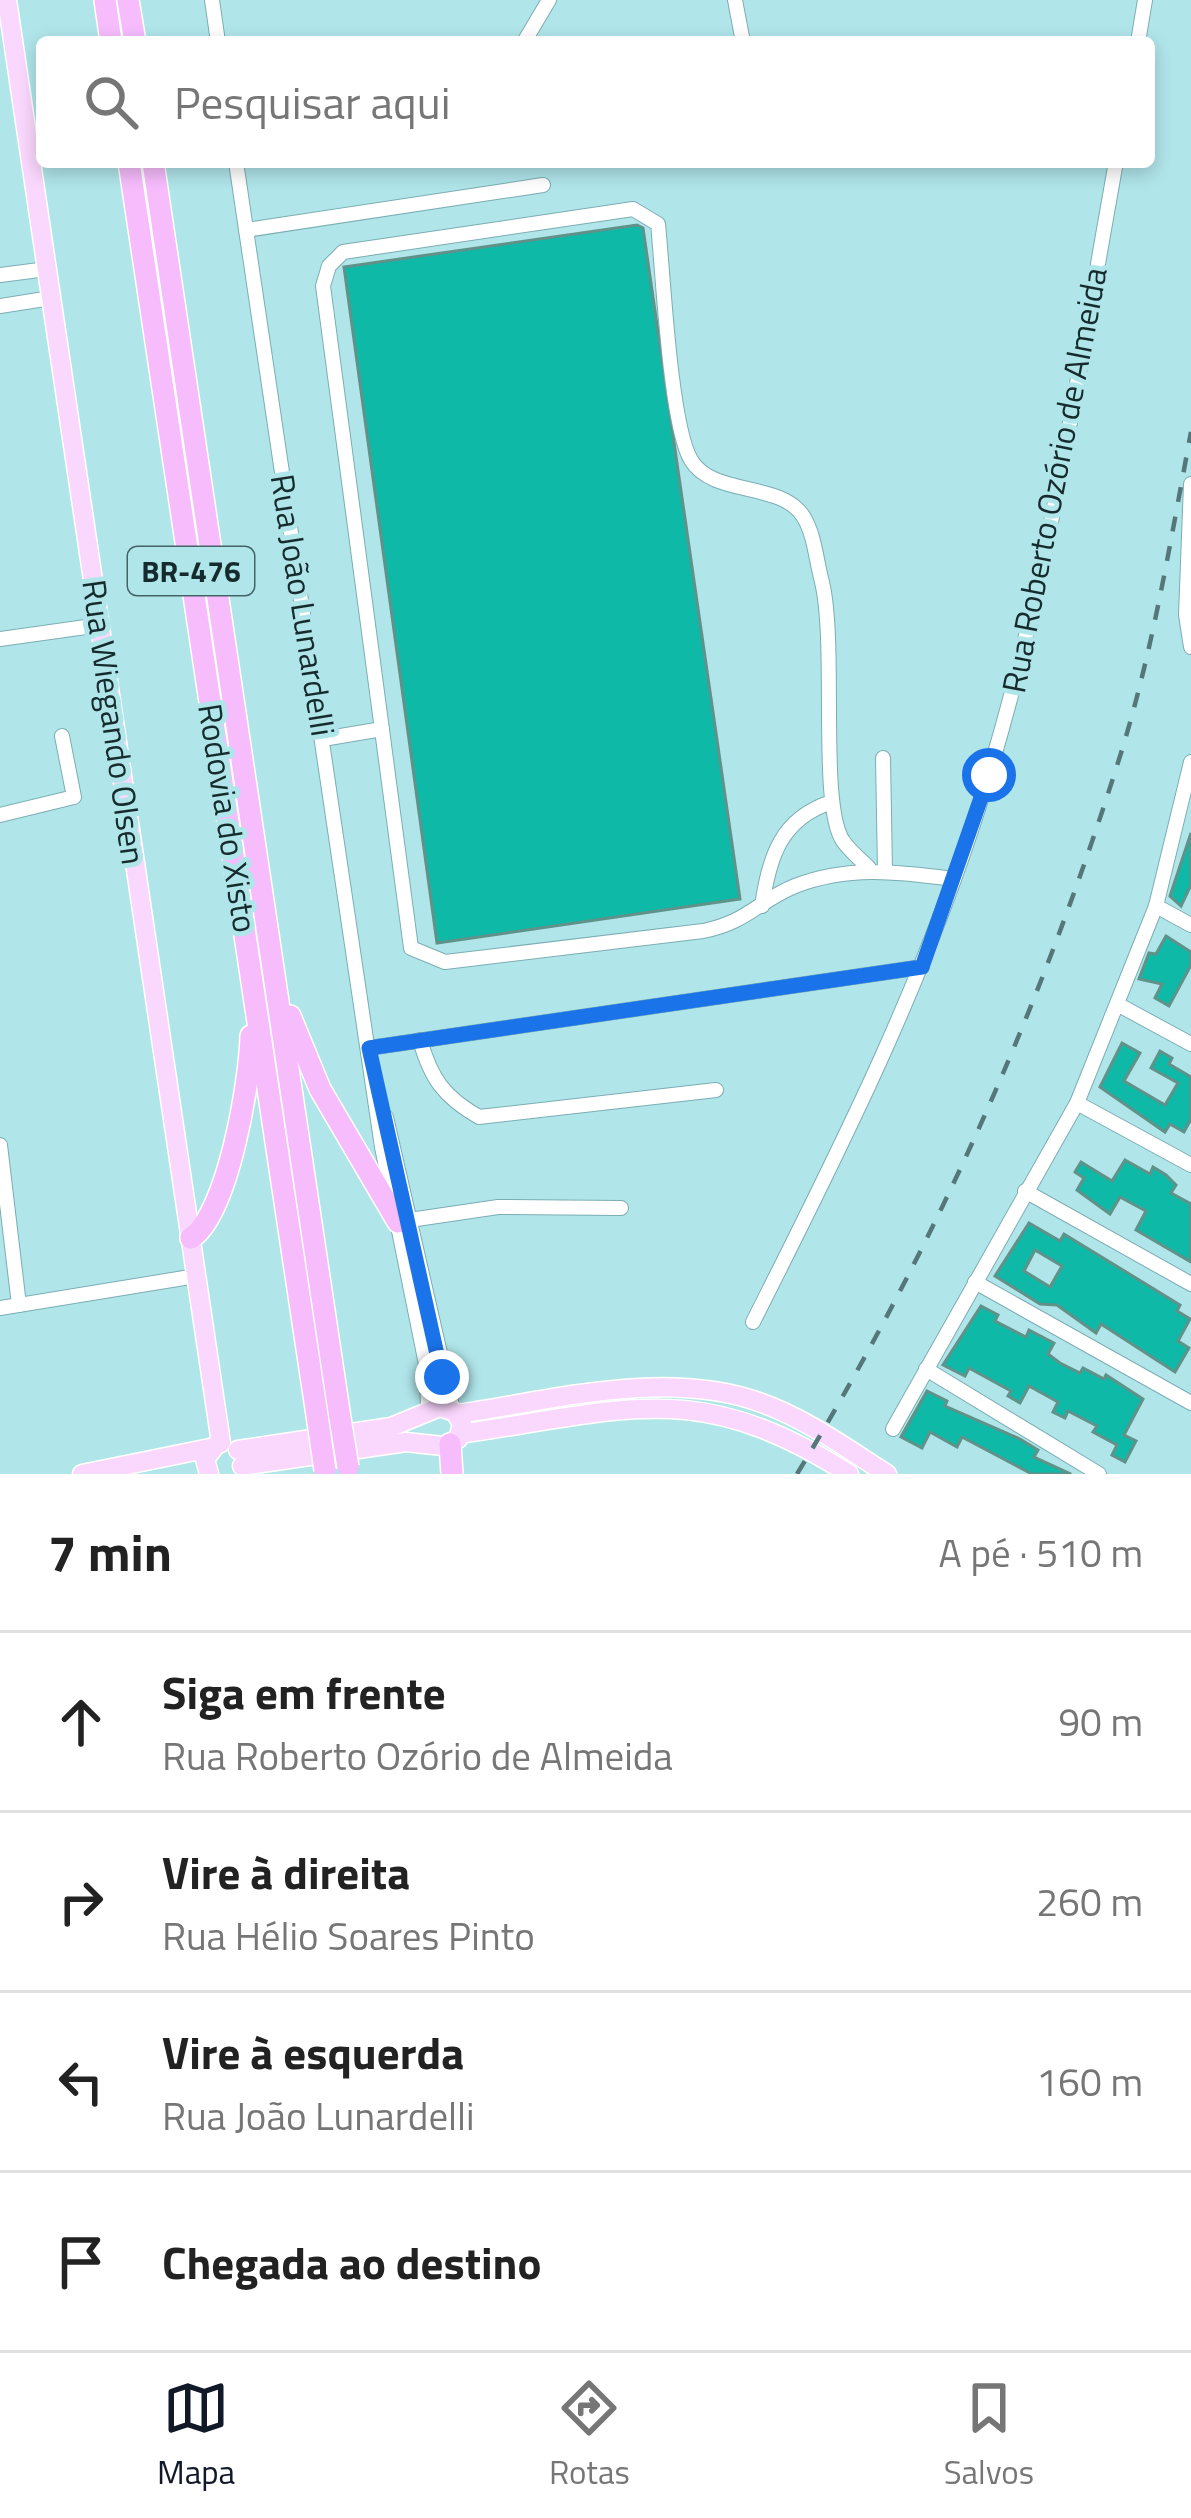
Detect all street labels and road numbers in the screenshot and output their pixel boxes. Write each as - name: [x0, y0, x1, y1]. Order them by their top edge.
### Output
- street label: Rua Roberto Ozório de Almeida: [988, 263, 1120, 697]
- street label: Rua João Lunardelli: [258, 470, 348, 740]
- road number: BR-476: [128, 547, 254, 595]
- street label: Rua Wiegando Olsen: [69, 576, 159, 868]
- street label: Rodovia do Xisto: [185, 700, 271, 936]

